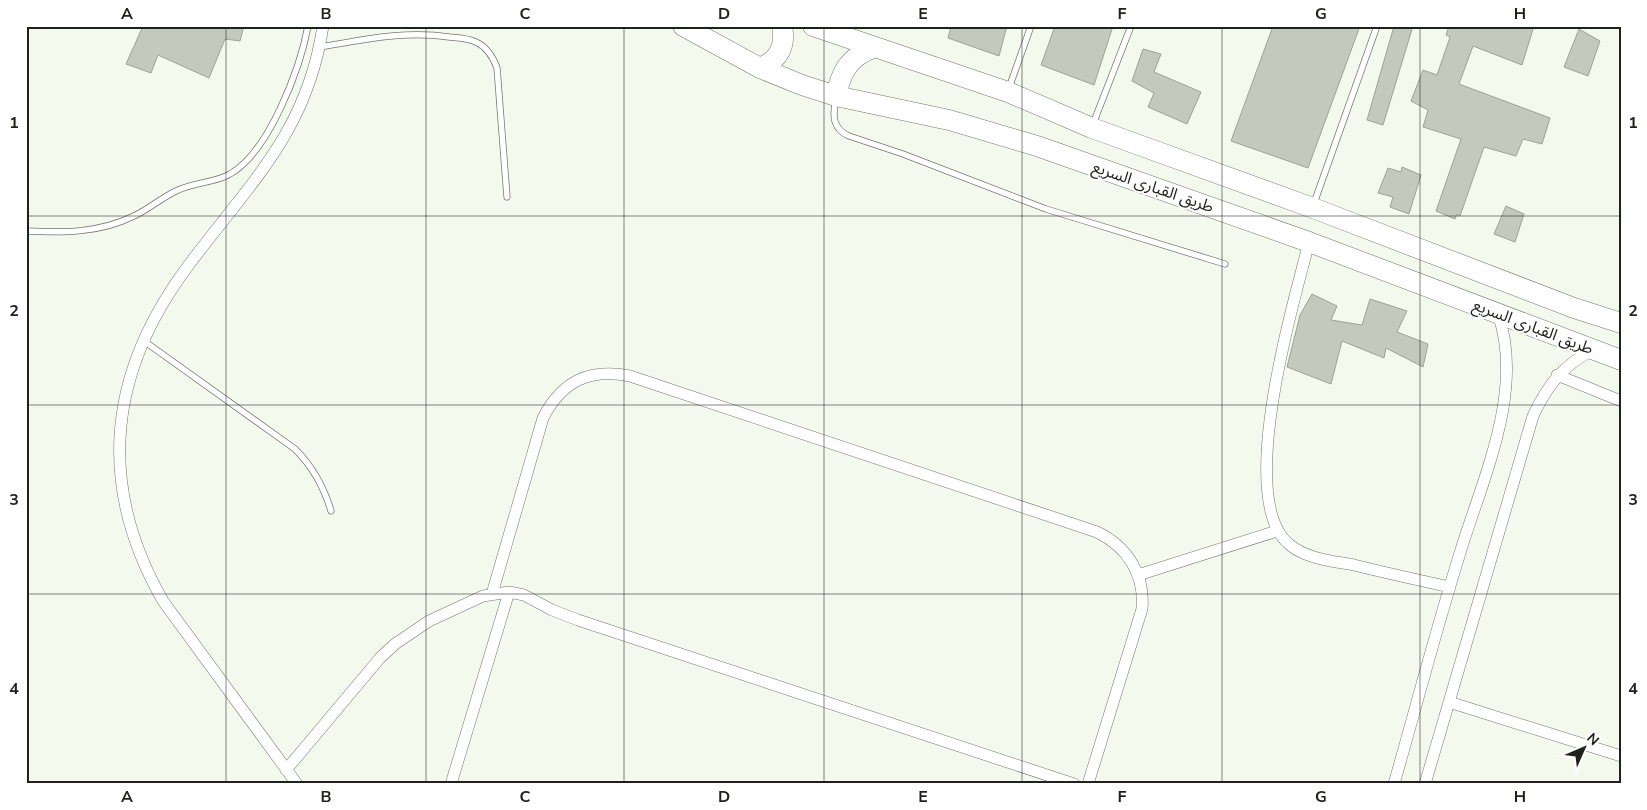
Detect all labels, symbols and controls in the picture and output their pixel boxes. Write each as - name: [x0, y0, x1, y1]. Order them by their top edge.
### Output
- text: A: [121, 3, 133, 25]
- text: B: [320, 3, 332, 25]
- text: C: [520, 3, 531, 25]
- text: D: [718, 3, 730, 25]
- text: E: [918, 3, 928, 25]
- text: F: [1118, 3, 1127, 25]
- text: G: [1315, 3, 1327, 25]
- text: H: [1514, 3, 1526, 25]
- text: 1: [9, 112, 19, 134]
- text: 1: [1628, 112, 1638, 134]
- street label: طريق القبارى السريع: [1089, 156, 1217, 219]
- street label: طريق القبارى السريع: [1469, 294, 1597, 361]
- text: 2: [9, 300, 19, 322]
- text: 2: [1628, 300, 1638, 322]
- text: 3: [9, 489, 19, 511]
- text: 3: [1628, 489, 1638, 511]
- text: 4: [9, 678, 19, 700]
- text: 4: [1628, 678, 1638, 700]
- north arrow: [1560, 722, 1610, 772]
- text: N: [1582, 729, 1603, 750]
- text: A: [121, 786, 133, 808]
- text: B: [320, 786, 332, 808]
- text: C: [520, 786, 531, 808]
- text: D: [718, 786, 730, 808]
- text: E: [918, 786, 928, 808]
- text: F: [1118, 786, 1127, 808]
- text: G: [1315, 786, 1327, 808]
- text: H: [1514, 786, 1526, 808]

